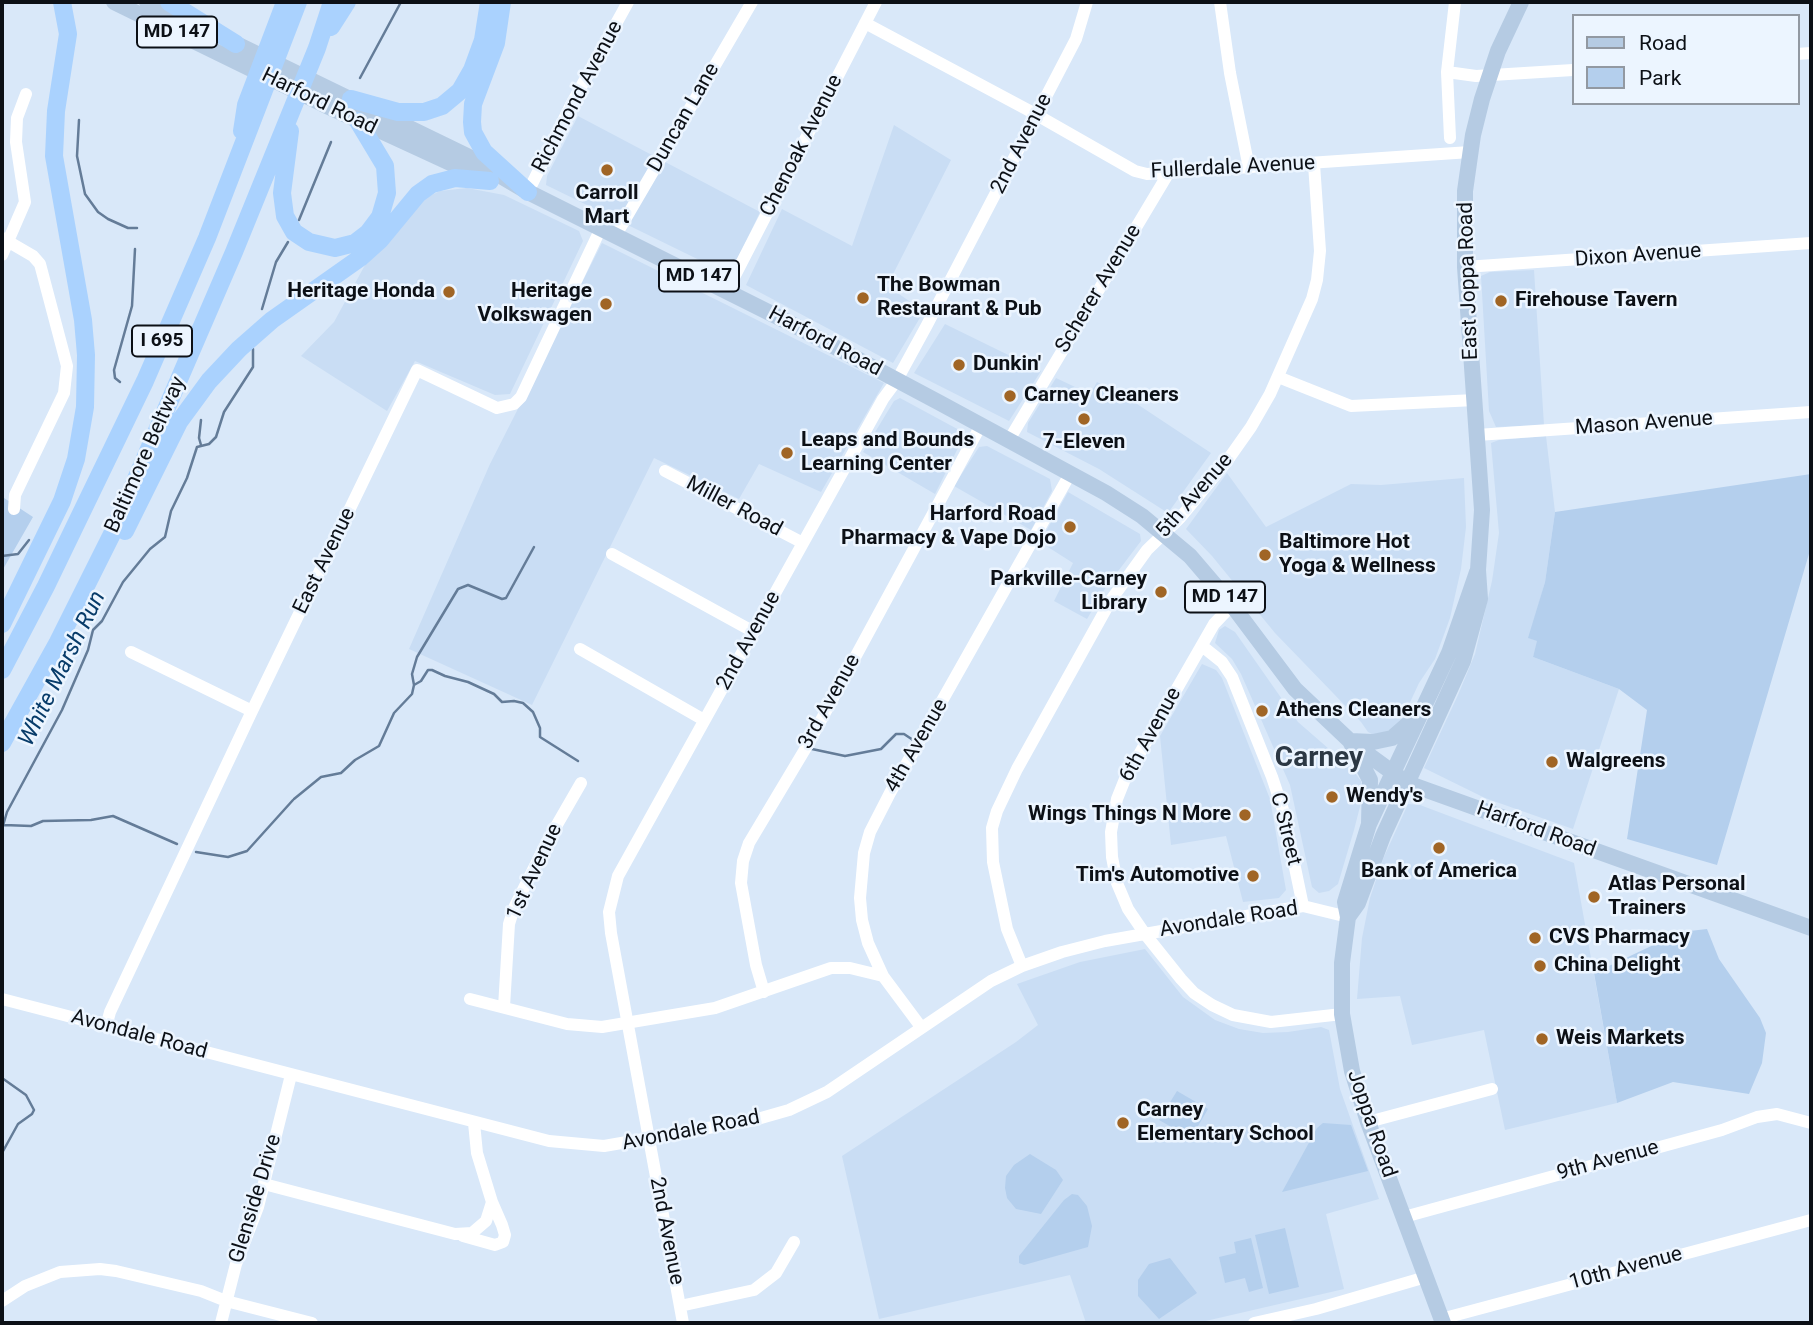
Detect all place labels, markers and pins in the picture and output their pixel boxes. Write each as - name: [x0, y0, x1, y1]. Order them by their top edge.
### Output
- marker: Carroll Mart: [599, 162, 615, 178]
- place label: Carroll Mart: [575, 181, 639, 231]
- place label: The Bowman Restaurant & Pub: [877, 273, 1042, 323]
- place label: Heritage Honda: [287, 279, 435, 305]
- place label: Heritage Volkswagen: [478, 279, 592, 329]
- marker: Heritage Honda: [441, 284, 457, 300]
- place label: Firehouse Tavern: [1515, 288, 1678, 314]
- marker: The Bowman Restaurant & Pub: [855, 290, 871, 306]
- marker: Firehouse Tavern: [1493, 293, 1509, 309]
- marker: Heritage Volkswagen: [598, 296, 614, 312]
- place label: Dunkin': [973, 352, 1041, 378]
- marker: Dunkin': [951, 357, 967, 373]
- place label: Carney Cleaners: [1024, 383, 1179, 409]
- marker: Carney Cleaners: [1002, 388, 1018, 404]
- marker: 7-Eleven: [1076, 411, 1092, 427]
- place label: Leaps and Bounds Learning Center: [801, 428, 974, 478]
- place label: 7-Eleven: [1043, 430, 1125, 456]
- marker: Leaps and Bounds Learning Center: [779, 445, 795, 461]
- place label: Harford Road Pharmacy & Vape Dojo: [841, 502, 1056, 552]
- marker: Harford Road Pharmacy & Vape Dojo: [1062, 519, 1078, 535]
- place label: Baltimore Hot Yoga & Wellness: [1279, 530, 1436, 580]
- marker: Baltimore Hot Yoga & Wellness: [1257, 547, 1273, 563]
- place label: Parkville-Carney Library: [990, 567, 1147, 617]
- marker: Parkville-Carney Library: [1153, 584, 1169, 600]
- place label: Athens Cleaners: [1276, 698, 1431, 724]
- marker: Athens Cleaners: [1254, 703, 1270, 719]
- place label: Walgreens: [1566, 749, 1666, 775]
- marker: Walgreens: [1544, 754, 1560, 770]
- place label: Wendy's: [1346, 784, 1423, 810]
- marker: Wendy's: [1324, 789, 1340, 805]
- place label: Wings Things N More: [1028, 802, 1231, 828]
- marker: Wings Things N More: [1237, 807, 1253, 823]
- marker: Bank of America: [1431, 840, 1447, 856]
- place label: Bank of America: [1361, 859, 1517, 885]
- place label: Tim's Automotive: [1076, 863, 1239, 889]
- marker: Tim's Automotive: [1245, 868, 1261, 884]
- place label: Atlas Personal Trainers: [1608, 872, 1745, 922]
- marker: Atlas Personal Trainers: [1586, 889, 1602, 905]
- place label: CVS Pharmacy: [1549, 925, 1690, 951]
- marker: CVS Pharmacy: [1527, 930, 1543, 946]
- place label: China Delight: [1554, 953, 1680, 979]
- marker: China Delight: [1532, 958, 1548, 974]
- place label: Weis Markets: [1556, 1026, 1685, 1052]
- marker: Weis Markets: [1534, 1031, 1550, 1047]
- place label: Carney Elementary School: [1137, 1098, 1314, 1148]
- marker: Carney Elementary School: [1115, 1115, 1131, 1131]

